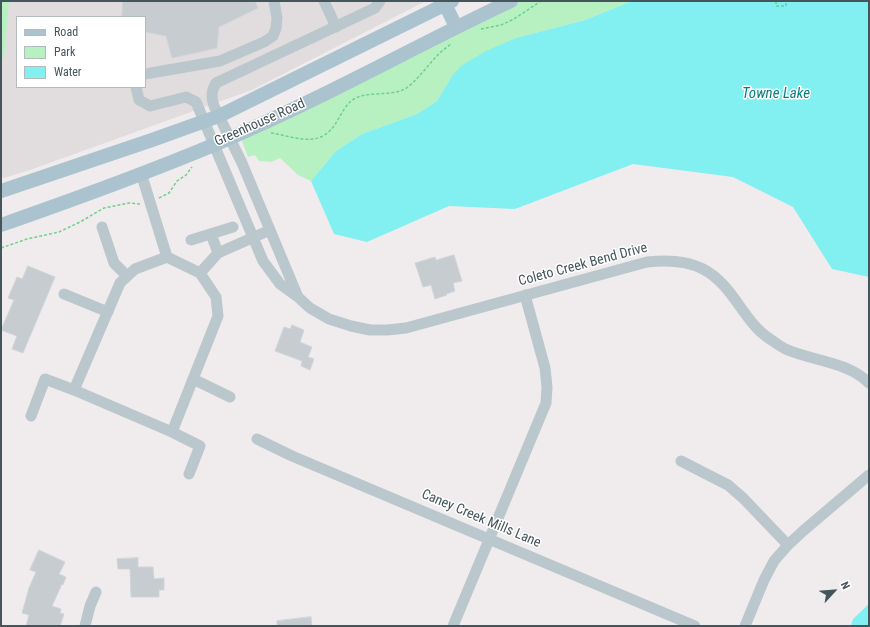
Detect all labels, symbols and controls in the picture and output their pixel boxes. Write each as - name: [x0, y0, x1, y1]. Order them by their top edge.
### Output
- legend: [16, 16, 146, 88]
- text: Road: [54, 25, 78, 39]
- text: Park: [54, 45, 75, 59]
- text: Water: [54, 65, 82, 79]
- water label: Towne Lake: [742, 85, 810, 103]
- street label: Greenhouse Road: [212, 96, 308, 150]
- street label: Coleto Creek Bend Drive: [517, 240, 649, 290]
- street label: Caney Creek Mills Lane: [419, 486, 543, 552]
- north arrow: [814, 571, 854, 611]
- text: N: [838, 580, 853, 591]

